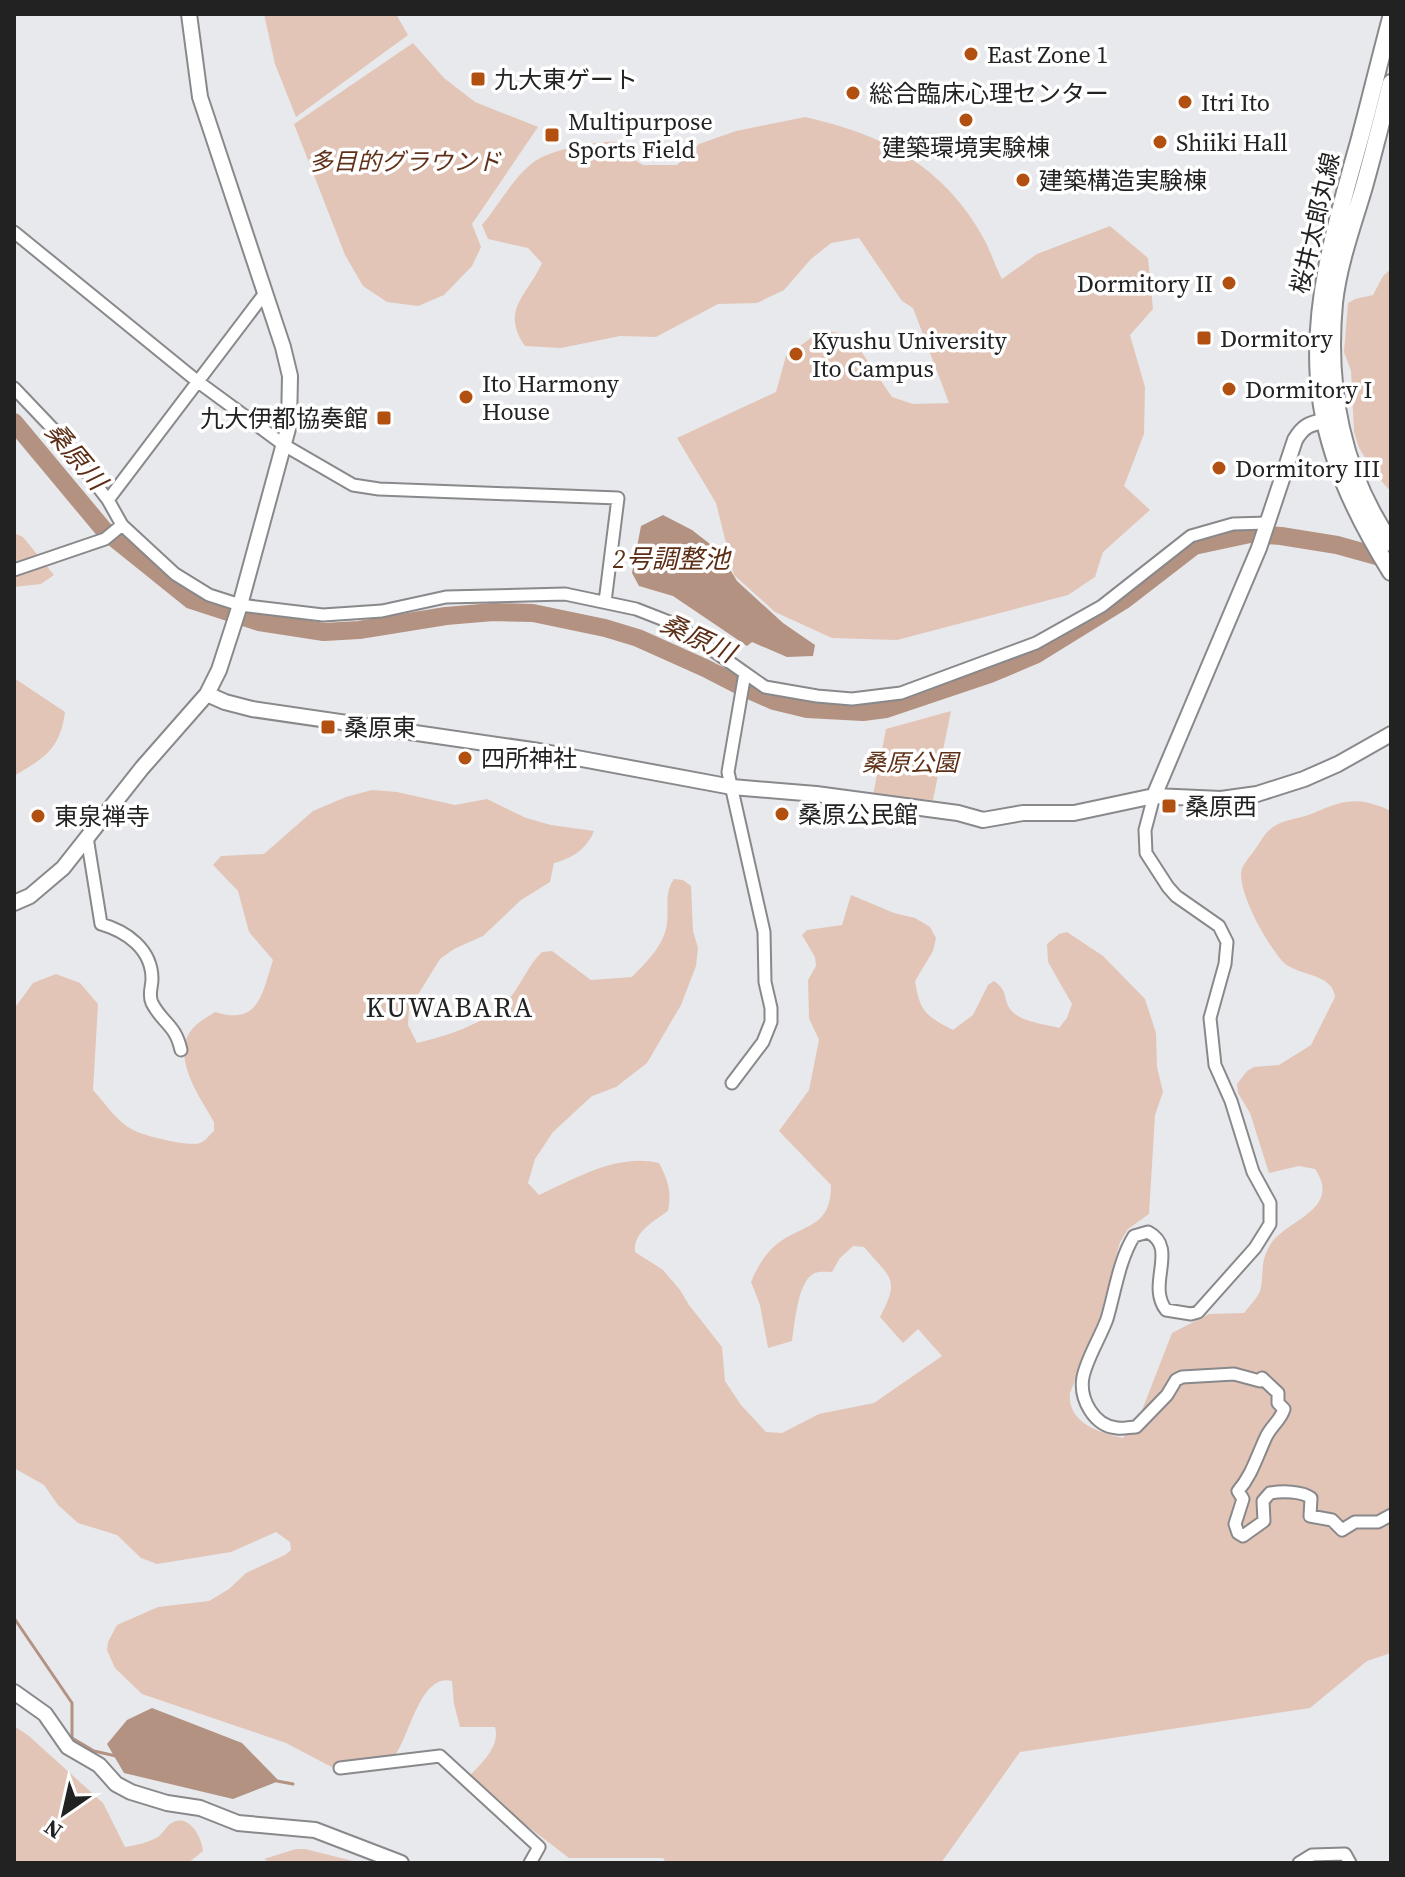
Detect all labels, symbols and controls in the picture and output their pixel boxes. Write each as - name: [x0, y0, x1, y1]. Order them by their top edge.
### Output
- place label: East Zone 1: [987, 38, 1108, 71]
- marker: East Zone 1: [962, 45, 980, 63]
- place label: 九大東ゲート: [494, 63, 638, 96]
- marker: 九大東ゲート: [469, 70, 487, 88]
- place label: 総合臨床心理センター: [869, 77, 1109, 110]
- marker: 総合臨床心理センター: [844, 84, 862, 102]
- place label: Itri Ito: [1201, 86, 1270, 119]
- marker: Itri Ito: [1176, 93, 1194, 111]
- place label: Multipurpose Sports Field: [568, 105, 713, 166]
- marker: 建築環境実験棟: [957, 111, 975, 129]
- marker: Multipurpose Sports Field: [543, 126, 561, 144]
- place label: Shiiki Hall: [1176, 126, 1288, 159]
- place label: 建築環境実験棟: [882, 131, 1050, 164]
- marker: Shiiki Hall: [1151, 133, 1169, 151]
- park label: 多目的グラウンド: [309, 145, 502, 178]
- street label: 桜井太郎丸線: [1283, 149, 1347, 297]
- place label: 建築構造実験棟: [1039, 164, 1207, 197]
- marker: 建築構造実験棟: [1014, 171, 1032, 189]
- place label: Dormitory II: [1077, 267, 1213, 300]
- marker: Dormitory II: [1220, 274, 1238, 292]
- place label: Dormitory: [1220, 322, 1334, 355]
- place label: Kyushu University Ito Campus: [812, 324, 1007, 385]
- marker: Dormitory: [1195, 329, 1213, 347]
- marker: Kyushu University Ito Campus: [787, 345, 805, 363]
- place label: Ito Harmony House: [482, 367, 620, 428]
- place label: Dormitory I: [1245, 373, 1372, 406]
- marker: Dormitory I: [1220, 380, 1238, 398]
- marker: Ito Harmony House: [457, 388, 475, 406]
- place label: 九大伊都協奏館: [200, 402, 368, 435]
- marker: 九大伊都協奏館: [375, 409, 393, 427]
- water label: 桑原川: [37, 415, 117, 500]
- place label: Dormitory III: [1235, 452, 1380, 485]
- marker: Dormitory III: [1210, 459, 1228, 477]
- water label: 2号調整池: [612, 541, 733, 577]
- water label: 桑原川: [655, 605, 744, 672]
- place label: 桑原東: [344, 711, 416, 744]
- marker: 桑原東: [319, 718, 337, 736]
- place label: 四所神社: [481, 742, 577, 775]
- park label: 桑原公園: [862, 746, 961, 779]
- marker: 四所神社: [456, 749, 474, 767]
- place label: 桑原西: [1185, 790, 1257, 823]
- marker: 桑原西: [1160, 797, 1178, 815]
- place label: 桑原公民館: [798, 798, 918, 831]
- place label: 東泉禅寺: [54, 800, 150, 833]
- marker: 桑原公民館: [773, 805, 791, 823]
- marker: 東泉禅寺: [29, 807, 47, 825]
- district label: KUWABARA: [366, 988, 534, 1026]
- north arrow: [24, 1773, 104, 1853]
- text: N: [38, 1813, 68, 1846]

